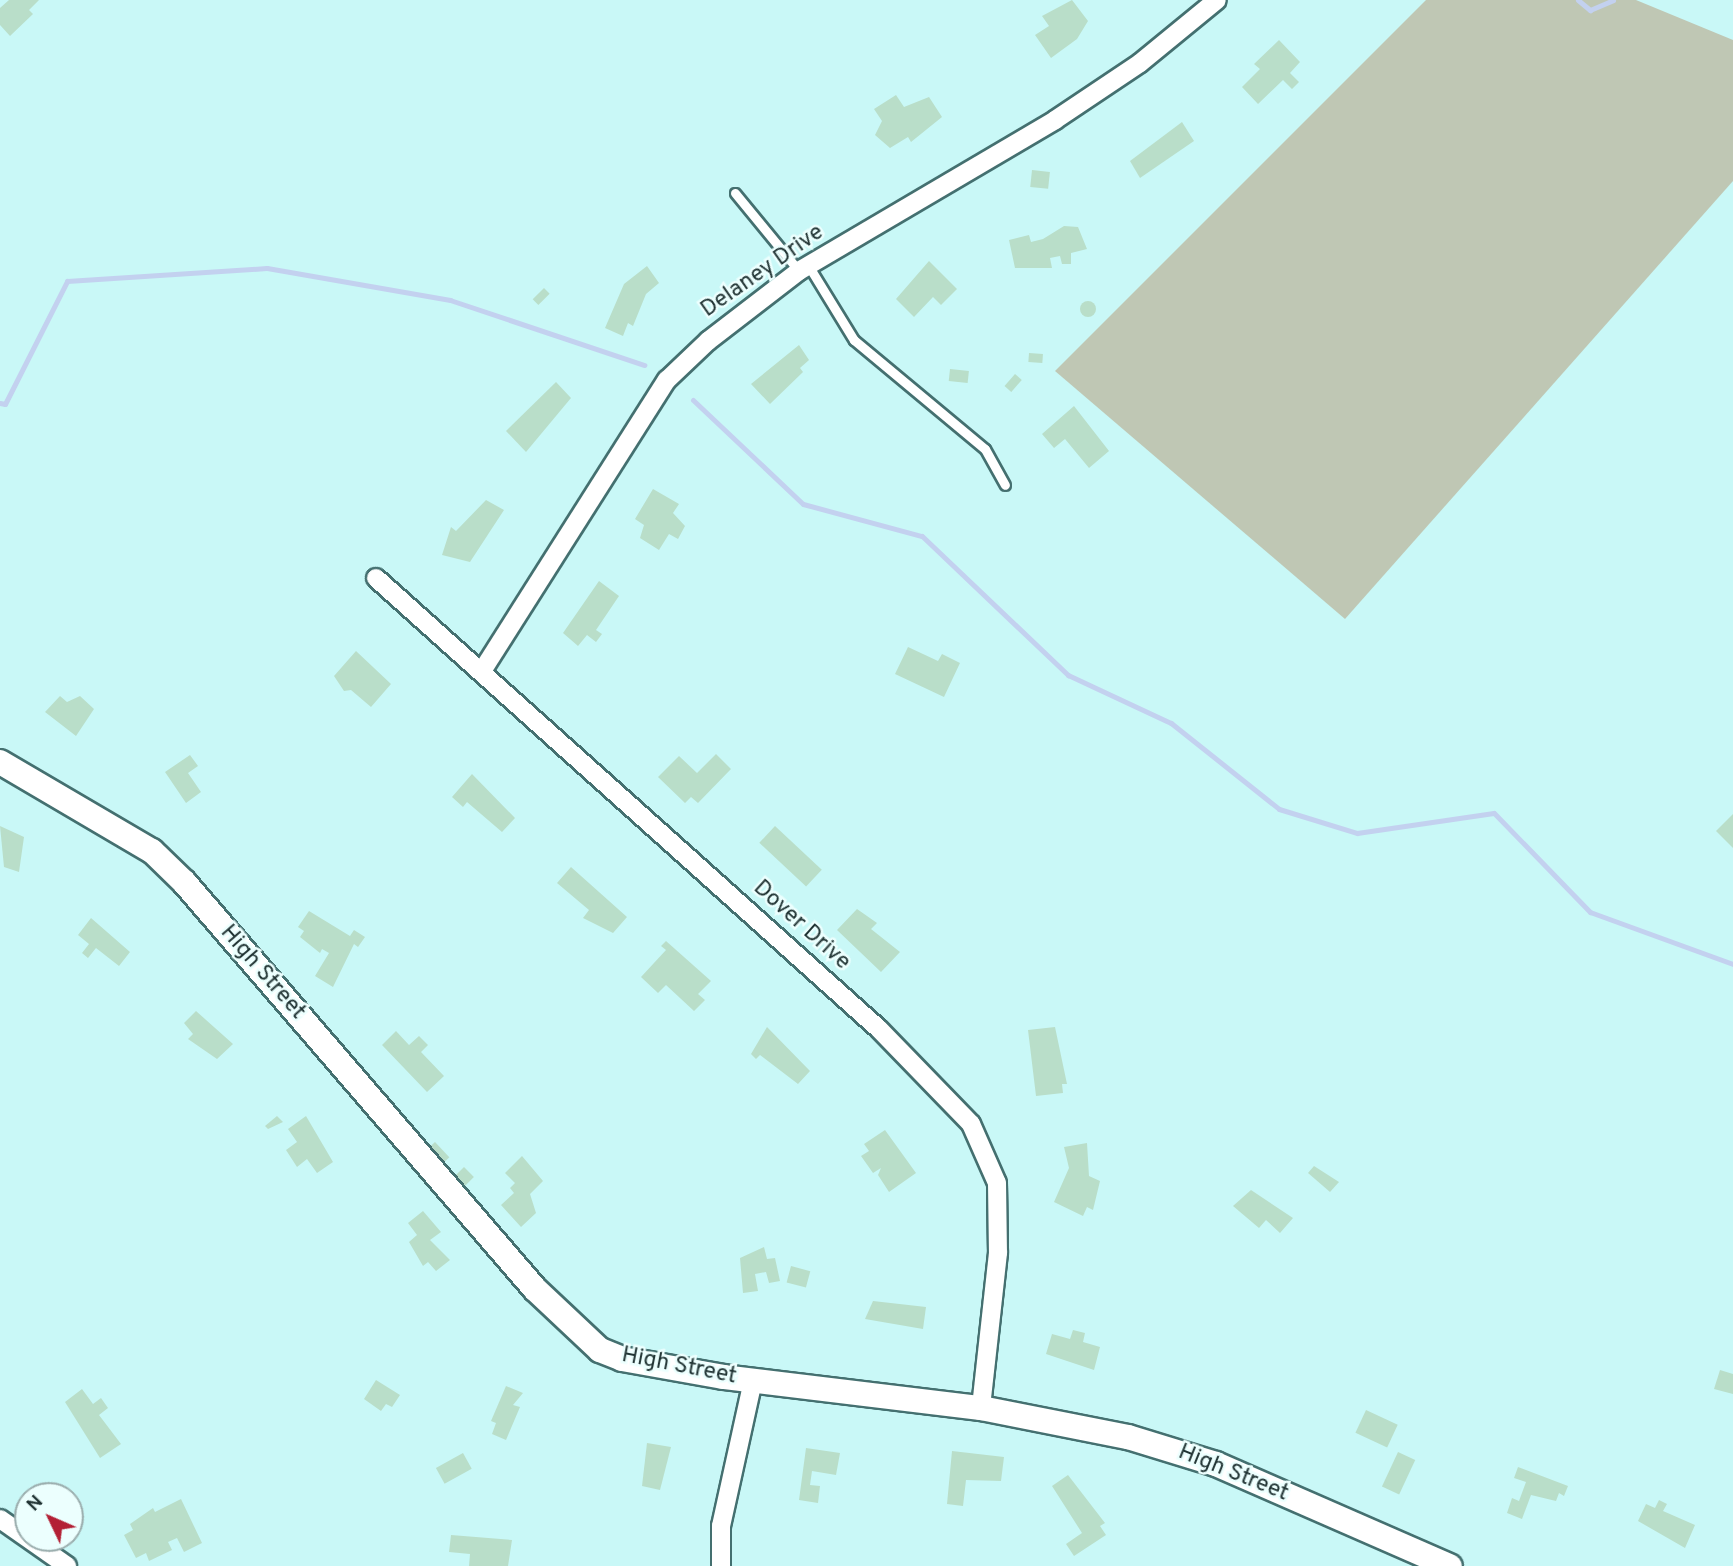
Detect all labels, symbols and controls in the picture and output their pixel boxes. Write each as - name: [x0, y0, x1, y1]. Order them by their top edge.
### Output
- street label: Delaney Drive: [696, 220, 830, 324]
- street label: Dover Drive: [747, 875, 855, 977]
- street label: High Street: [213, 920, 311, 1026]
- street label: High Street: [619, 1342, 739, 1392]
- street label: High Street: [1174, 1439, 1292, 1509]
- north arrow: [14, 1482, 84, 1552]
- text: N: [22, 1491, 49, 1517]

